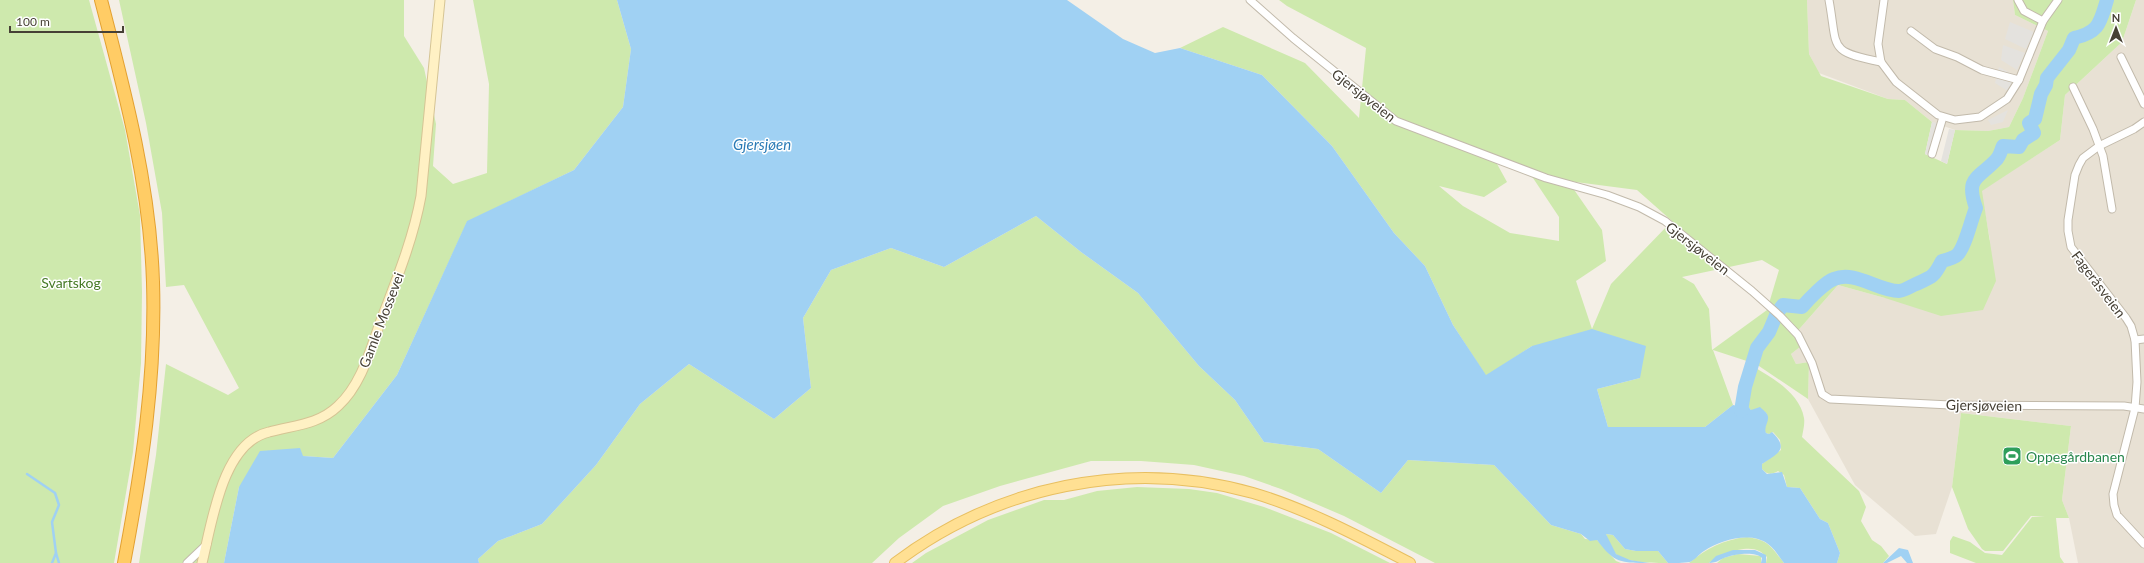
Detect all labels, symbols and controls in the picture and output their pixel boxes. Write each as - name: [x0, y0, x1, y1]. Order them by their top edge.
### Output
- scale bar: [10, 8, 123, 34]
- north arrow: [2096, 8, 2136, 48]
- text: N: [2112, 11, 2120, 24]
- text: 100 m: [16, 14, 50, 29]
- street label: Gjersjøveien: [1329, 65, 1399, 125]
- water label: Gjersjøen: [733, 135, 791, 153]
- street label: Gjersjøveien: [1663, 218, 1733, 278]
- street label: Fageråsveien: [2068, 247, 2130, 321]
- street label: Gamle Mossevei: [355, 270, 407, 370]
- park label: Svartskog: [41, 274, 101, 291]
- street label: Gjersjøveien: [1946, 396, 2022, 414]
- sports icon: Oppegårdbanen: [2001, 445, 2023, 467]
- place label: Oppegårdbanen: [2026, 448, 2125, 465]

